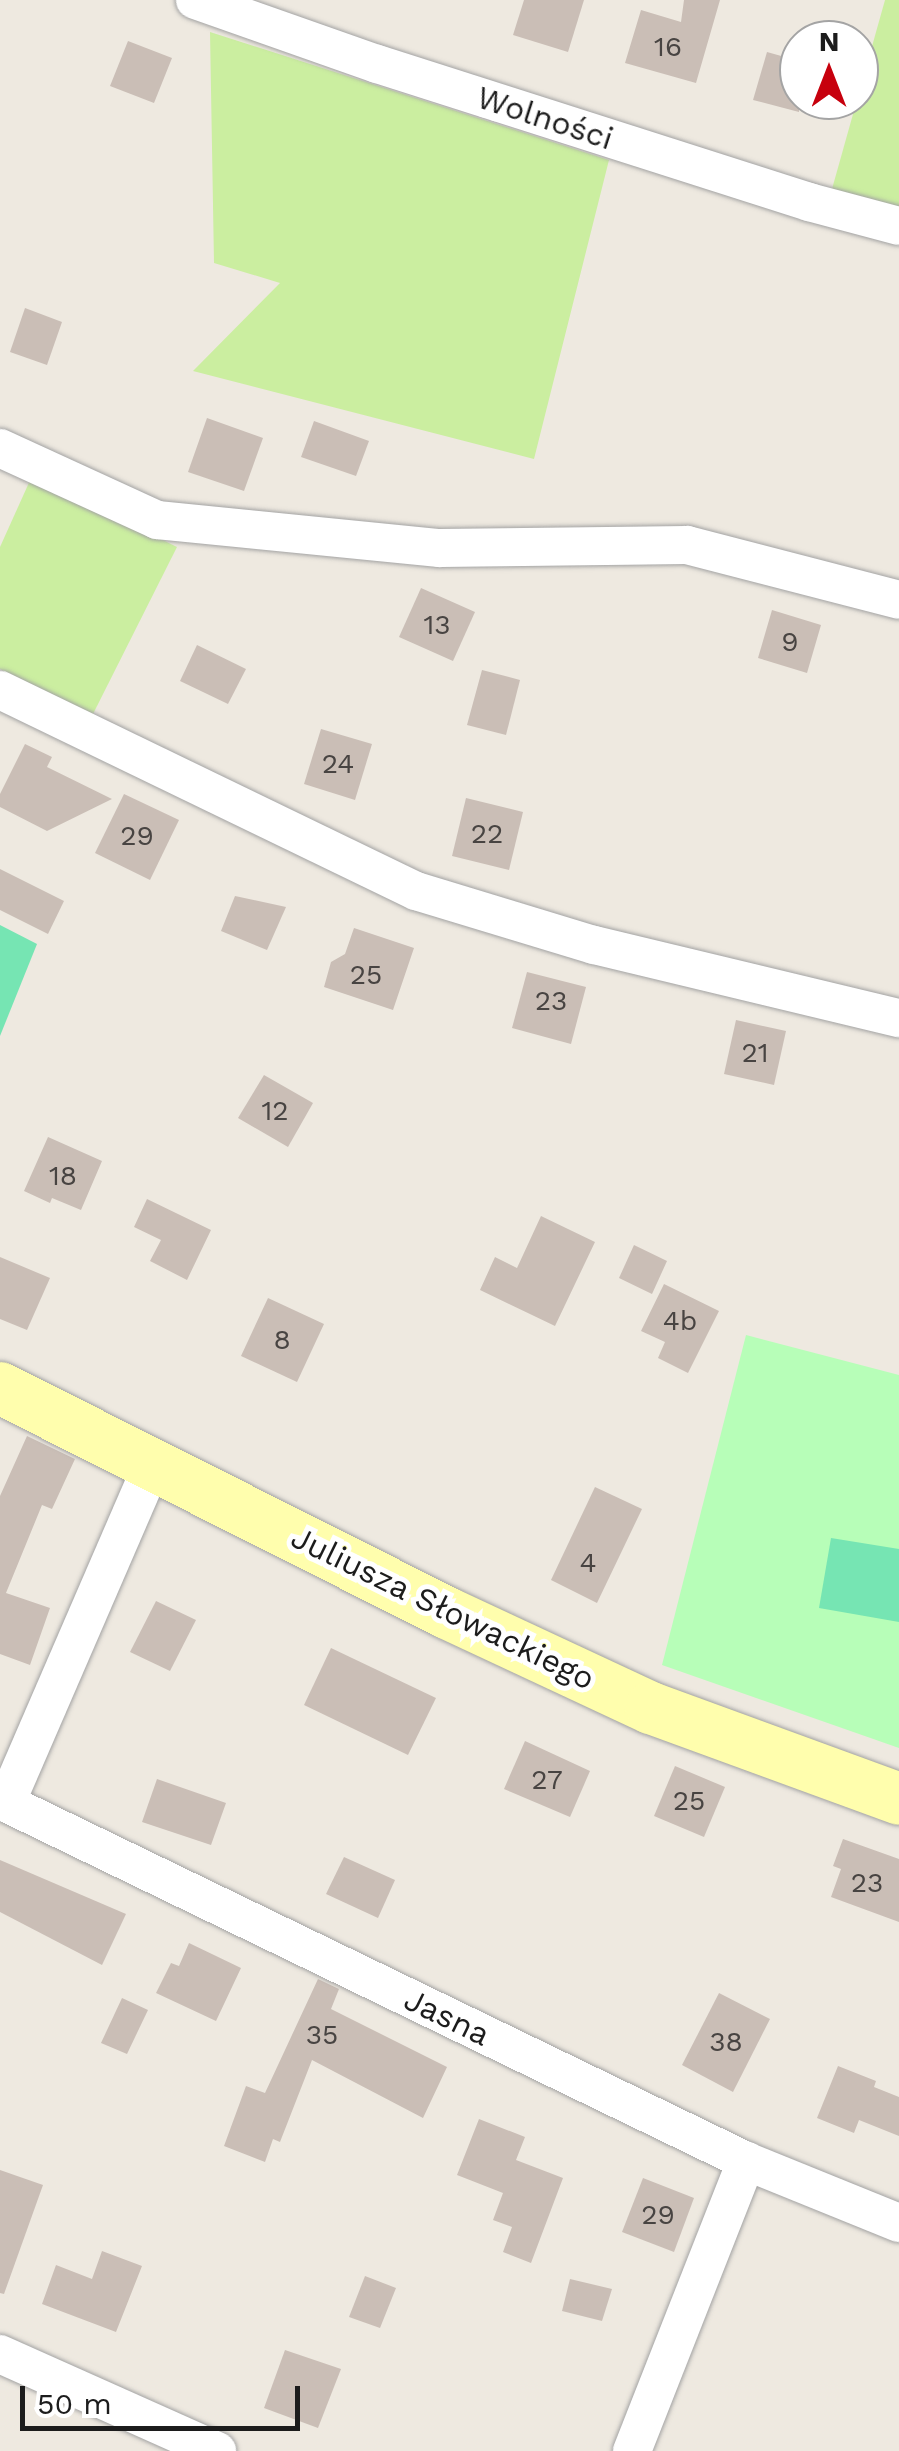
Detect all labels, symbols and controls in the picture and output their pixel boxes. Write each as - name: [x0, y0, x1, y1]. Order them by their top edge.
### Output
- north arrow: [779, 20, 879, 120]
- text: N: [819, 25, 839, 58]
- house number: 16: [654, 30, 682, 64]
- street label: Wolności: [472, 78, 618, 158]
- house number: 13: [423, 608, 451, 642]
- house number: 9: [781, 625, 799, 659]
- house number: 24: [322, 747, 354, 781]
- house number: 22: [471, 817, 503, 851]
- house number: 29: [120, 819, 154, 853]
- house number: 25: [350, 958, 382, 992]
- house number: 23: [535, 984, 567, 1018]
- house number: 21: [741, 1036, 769, 1070]
- house number: 12: [261, 1094, 289, 1128]
- house number: 18: [49, 1159, 77, 1193]
- house number: 4b: [663, 1304, 697, 1338]
- house number: 8: [273, 1323, 291, 1357]
- street label: Juliusza Słowackiego: [285, 1518, 601, 1698]
- house number: 4: [579, 1546, 597, 1580]
- house number: 27: [531, 1763, 563, 1797]
- house number: 25: [673, 1784, 705, 1818]
- house number: 23: [851, 1866, 883, 1900]
- street label: Jasna: [398, 1980, 496, 2054]
- house number: 35: [306, 2018, 338, 2052]
- house number: 38: [709, 2025, 743, 2059]
- house number: 29: [641, 2198, 675, 2232]
- scale bar: [25, 2366, 305, 2428]
- text: 50 m: [37, 2386, 112, 2421]

